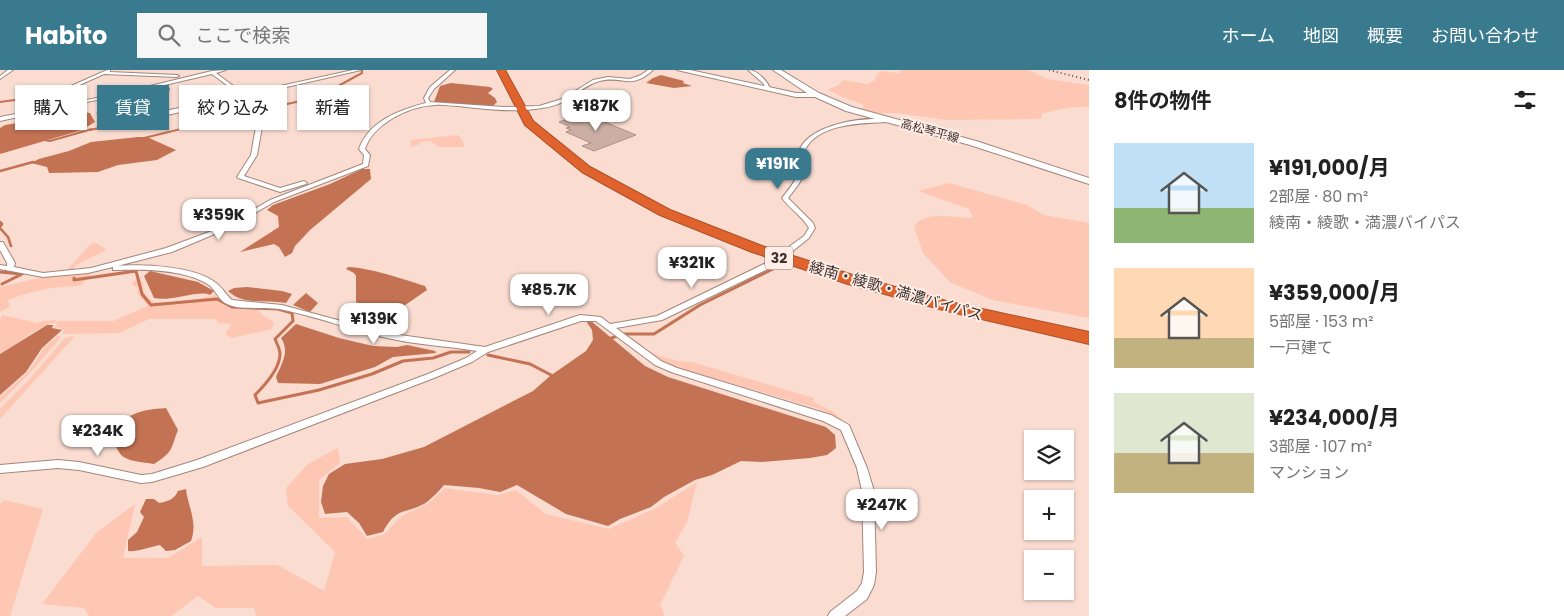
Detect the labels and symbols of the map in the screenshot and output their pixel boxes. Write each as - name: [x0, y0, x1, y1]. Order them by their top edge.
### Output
- pin: ¥187K: [561, 90, 631, 132]
- street label: 高松琴平線: [899, 115, 961, 146]
- pin: ¥191K: [743, 148, 813, 190]
- pin: ¥359K: [184, 198, 254, 241]
- pin: ¥321K: [657, 246, 727, 289]
- road number: 32: [765, 247, 793, 270]
- street label: 綾南・綾歌・満濃バイパス: [807, 256, 985, 325]
- pin: ¥85.7K: [508, 274, 590, 316]
- pin: ¥139K: [339, 302, 409, 345]
- pin: ¥234K: [63, 414, 133, 457]
- pin: ¥247K: [847, 488, 917, 531]

